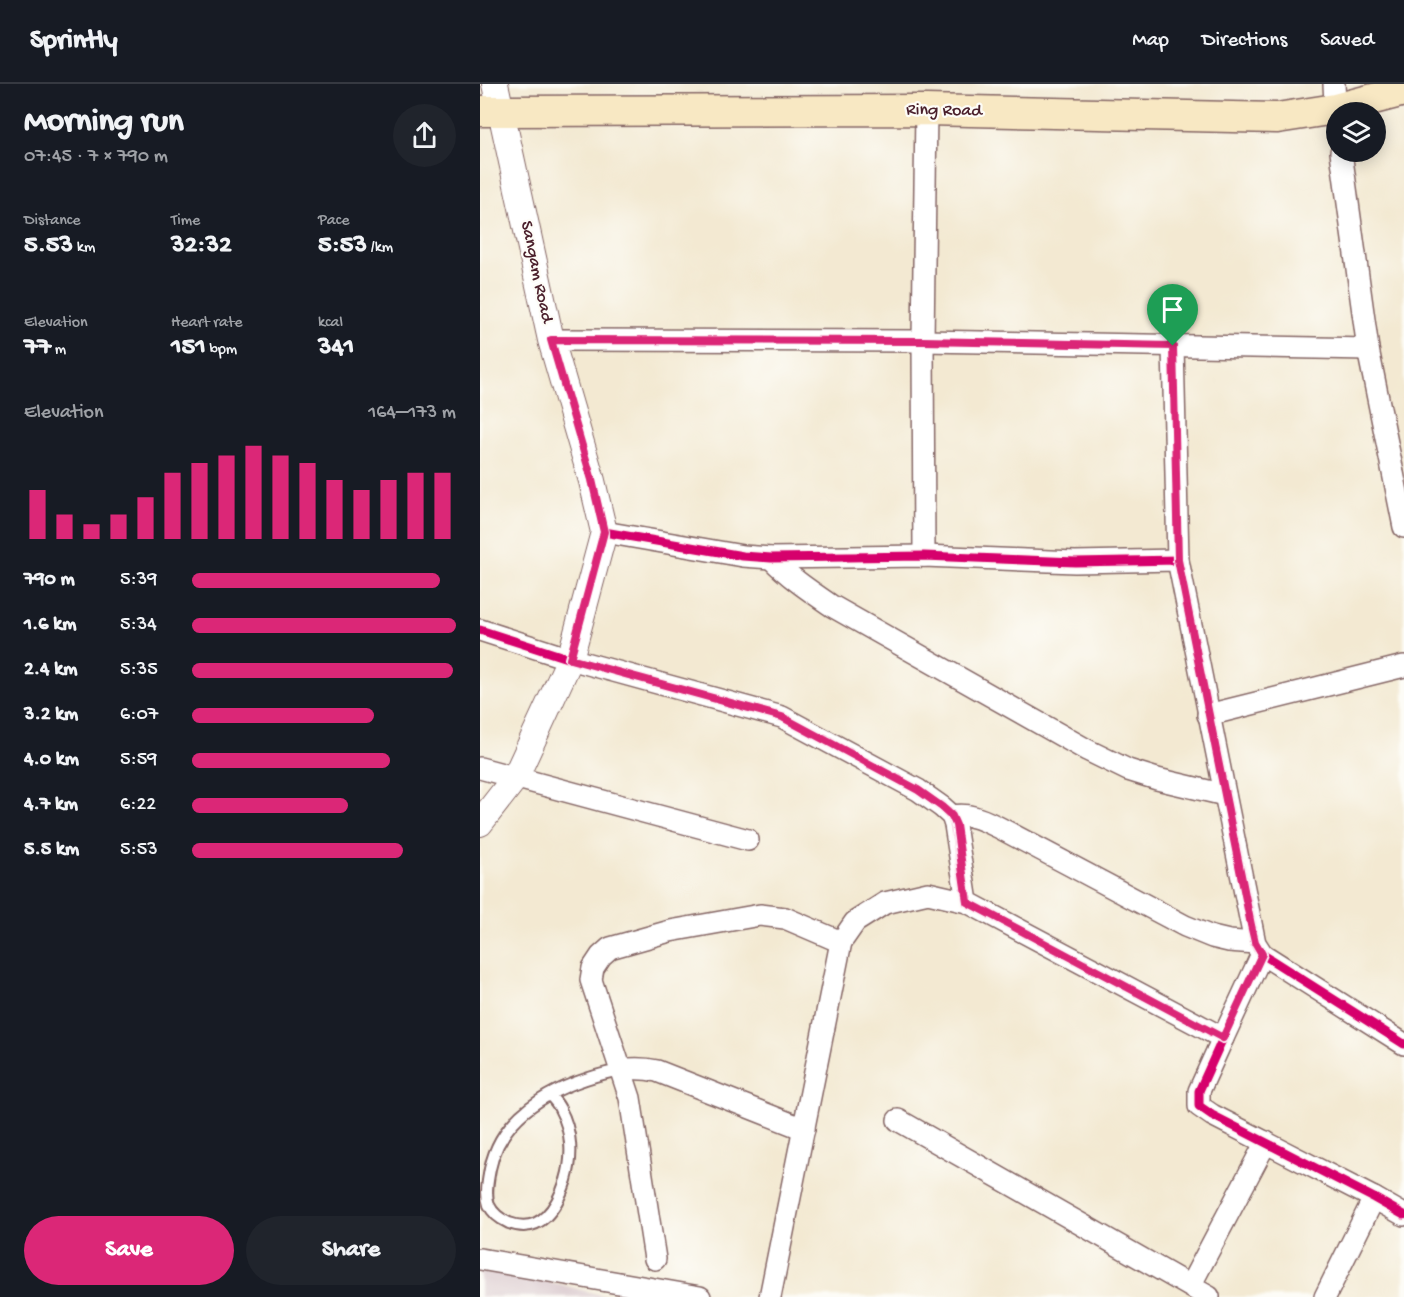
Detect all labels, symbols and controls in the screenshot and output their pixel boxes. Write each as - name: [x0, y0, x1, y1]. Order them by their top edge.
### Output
- text: Sprintly: [30, 25, 117, 58]
- text: Map: [1132, 29, 1169, 54]
- text: Directions: [1202, 29, 1287, 54]
- text: Saved: [1320, 29, 1374, 54]
- street label: Ring Road: [906, 100, 983, 122]
- map controls: [1326, 102, 1386, 162]
- button: layers: [1326, 102, 1386, 162]
- text: Morning run: [24, 104, 184, 142]
- button: share: [393, 104, 456, 167]
- text: 07:45 · 7 × 790 m: [24, 146, 168, 169]
- text: Distance: [24, 212, 81, 231]
- text: Time: [171, 212, 200, 231]
- text: Pace: [318, 212, 349, 231]
- street label: Sangam Road: [515, 219, 557, 326]
- text: 5.53: [24, 231, 73, 262]
- text: 32:32: [171, 231, 232, 262]
- text: 5:53: [318, 231, 367, 262]
- text: km: [73, 239, 95, 258]
- text: /km: [367, 239, 393, 258]
- pin: [1147, 284, 1198, 346]
- icon: arrive: [1156, 293, 1189, 326]
- text: Elevation: [24, 314, 88, 333]
- text: Heart rate: [171, 314, 243, 333]
- text: kcal: [318, 314, 343, 333]
- text: 77: [24, 333, 51, 364]
- text: 151: [171, 333, 206, 364]
- text: 341: [318, 333, 354, 364]
- text: m: [51, 341, 66, 360]
- text: bpm: [206, 341, 237, 360]
- text: Elevation: [24, 402, 104, 425]
- text: 164–173 m: [368, 402, 456, 425]
- text: 790 m: [24, 569, 75, 592]
- text: 5:39: [120, 569, 157, 592]
- text: 1.6 km: [24, 614, 76, 637]
- text: 5:34: [120, 614, 157, 637]
- text: 2.4 km: [24, 659, 77, 682]
- text: 5:35: [120, 659, 158, 682]
- text: 3.2 km: [24, 704, 78, 727]
- text: 6:07: [120, 704, 158, 727]
- text: 4.0 km: [24, 749, 79, 772]
- text: 5:59: [120, 749, 157, 772]
- text: 4.7 km: [24, 794, 78, 817]
- text: 6:22: [120, 794, 156, 817]
- text: 5.5 km: [24, 839, 79, 862]
- text: 5:53: [120, 839, 158, 862]
- button: Save: [24, 1216, 234, 1285]
- button: Share: [246, 1216, 456, 1285]

